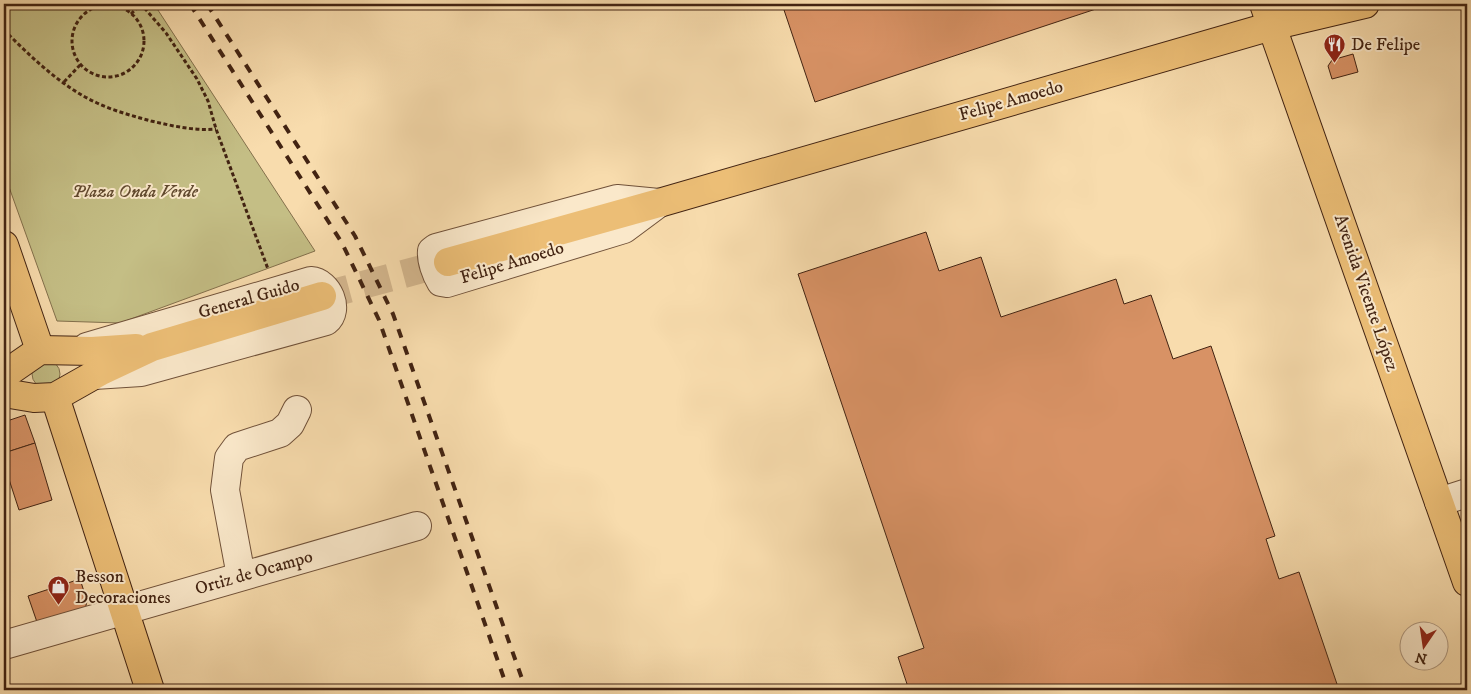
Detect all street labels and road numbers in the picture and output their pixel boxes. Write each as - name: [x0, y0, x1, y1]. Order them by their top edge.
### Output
- street label: Felipe Amoedo: [956, 76, 1066, 126]
- street label: Avenida Vicente López: [1329, 212, 1403, 375]
- street label: Felipe Amoedo: [457, 237, 567, 289]
- street label: General Guido: [196, 274, 302, 324]
- street label: Ortiz de Ocampo: [193, 546, 316, 600]

